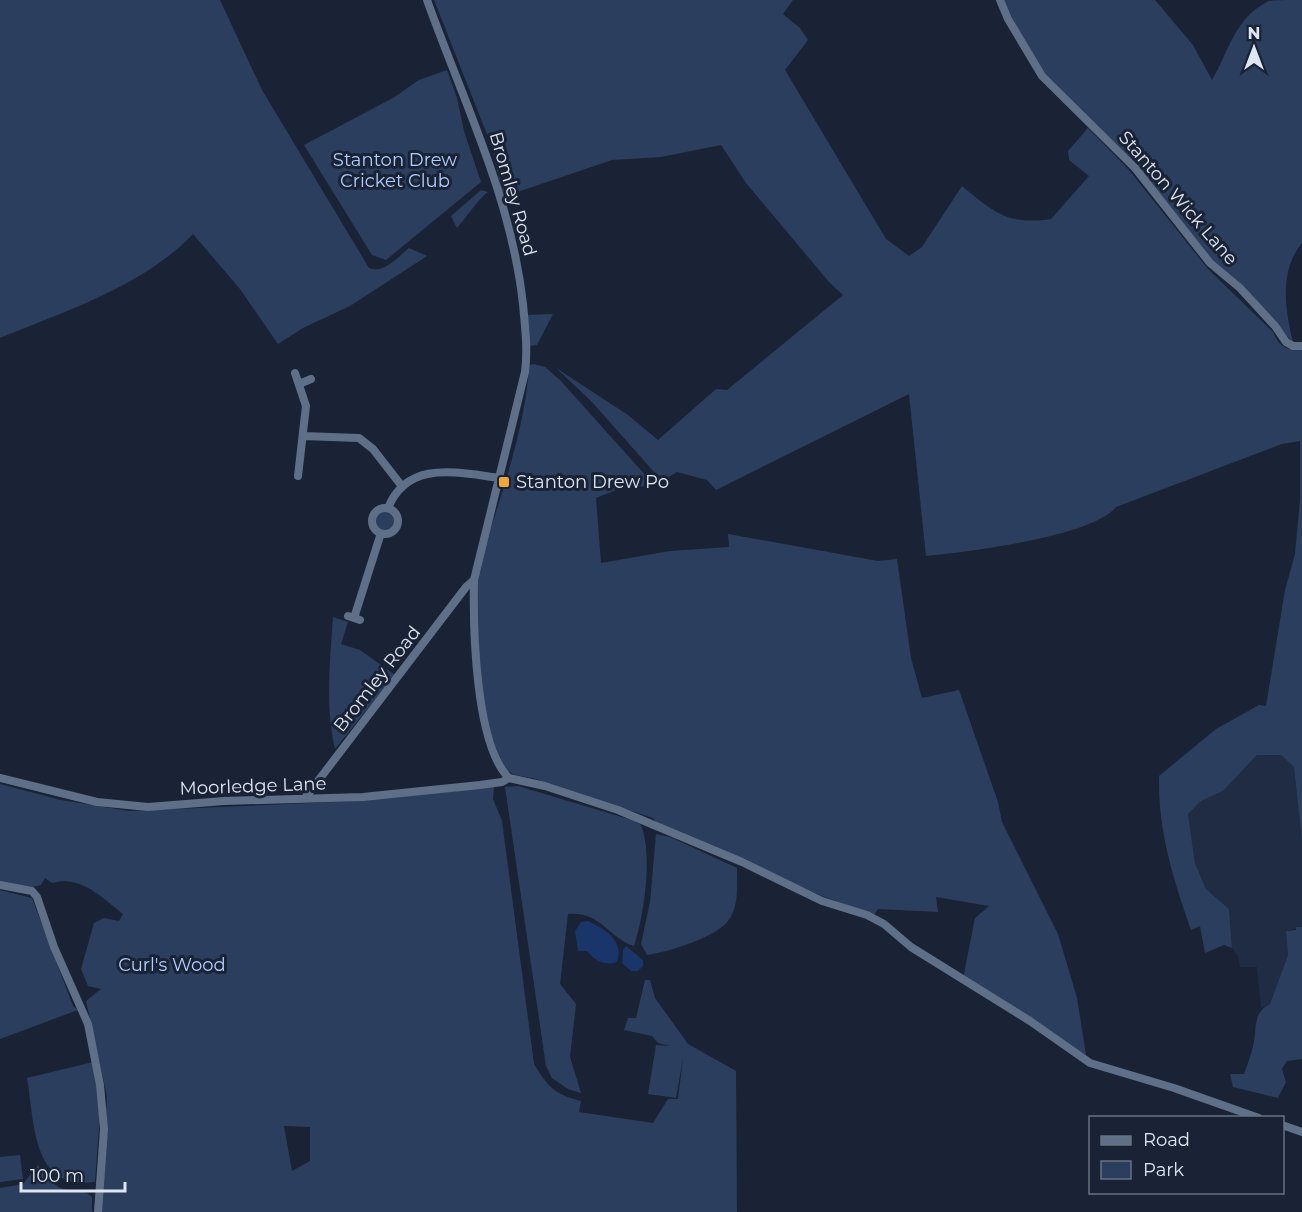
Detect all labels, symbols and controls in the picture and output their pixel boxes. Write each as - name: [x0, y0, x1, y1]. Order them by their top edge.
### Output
- north arrow: [1224, 18, 1284, 78]
- text: N: [1248, 24, 1260, 43]
- street label: Stanton Wick Lane: [1114, 127, 1242, 270]
- street label: Bromley Road: [485, 129, 541, 259]
- park label: Stanton Drew Cricket Club: [333, 149, 457, 192]
- place label: Stanton Drew Po: [516, 471, 669, 493]
- marker: Stanton Drew Po: [497, 475, 511, 489]
- street label: Bromley Road: [329, 622, 425, 736]
- street label: Moorledge Lane: [179, 772, 327, 800]
- park label: Curl's Wood: [118, 954, 226, 976]
- legend: [1089, 1116, 1284, 1194]
- text: Road: [1143, 1129, 1190, 1151]
- scale bar: [21, 1155, 124, 1193]
- text: Park: [1143, 1159, 1184, 1181]
- text: 100 m: [30, 1165, 84, 1187]

